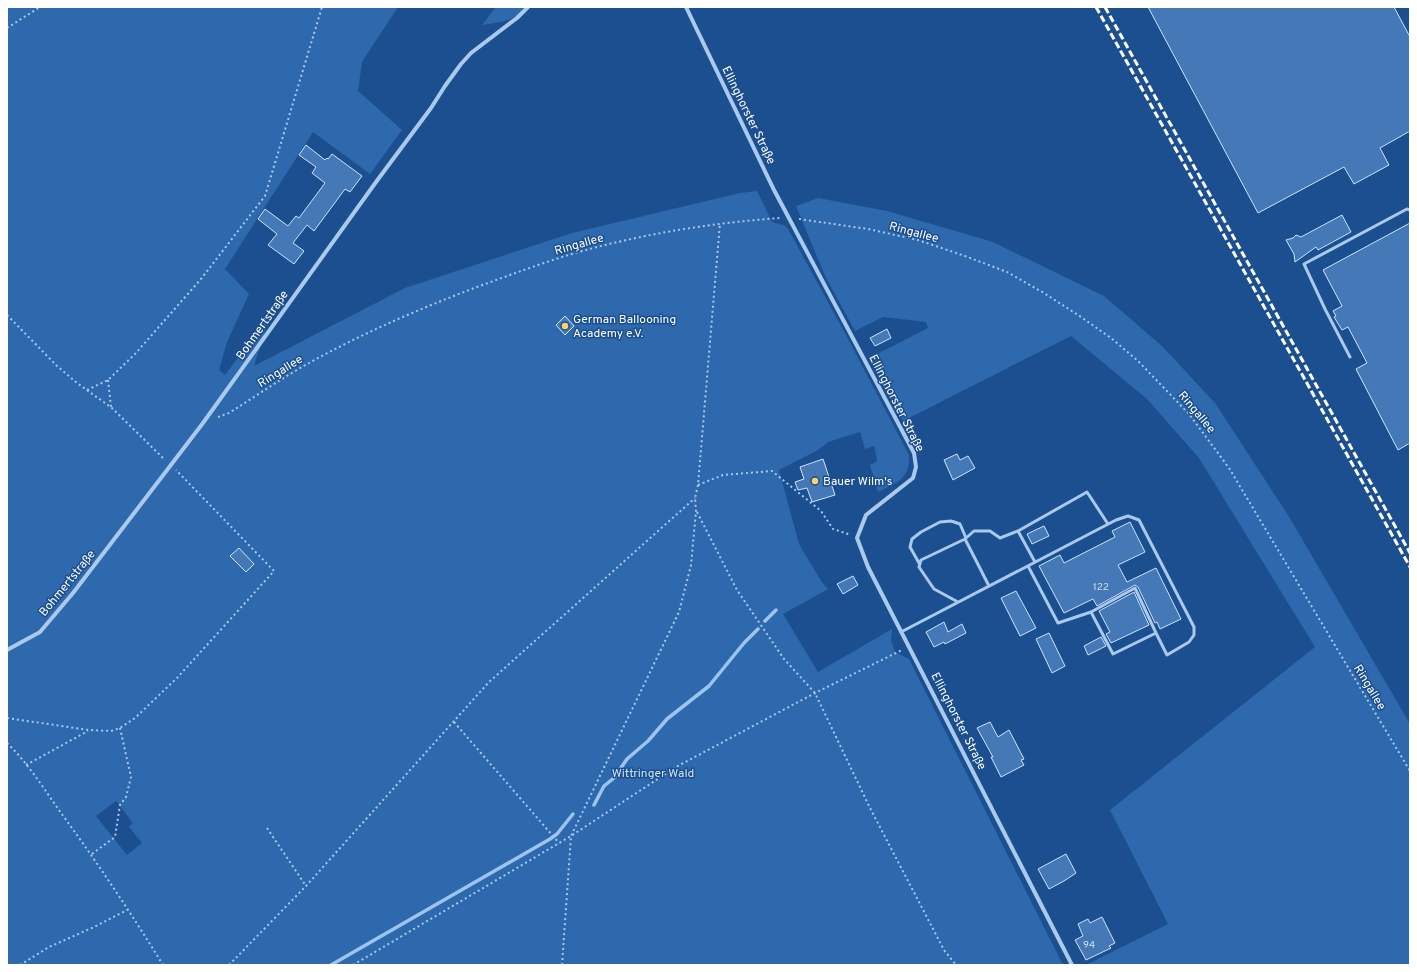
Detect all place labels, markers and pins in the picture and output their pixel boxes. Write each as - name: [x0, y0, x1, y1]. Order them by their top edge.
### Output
- place label: German Ballooning Academy e.V.: [573, 312, 676, 342]
- marker: German Ballooning Academy e.V.: [560, 321, 570, 331]
- place label: Bauer Wilm's: [823, 474, 892, 490]
- marker: Bauer Wilm's: [810, 476, 820, 486]

